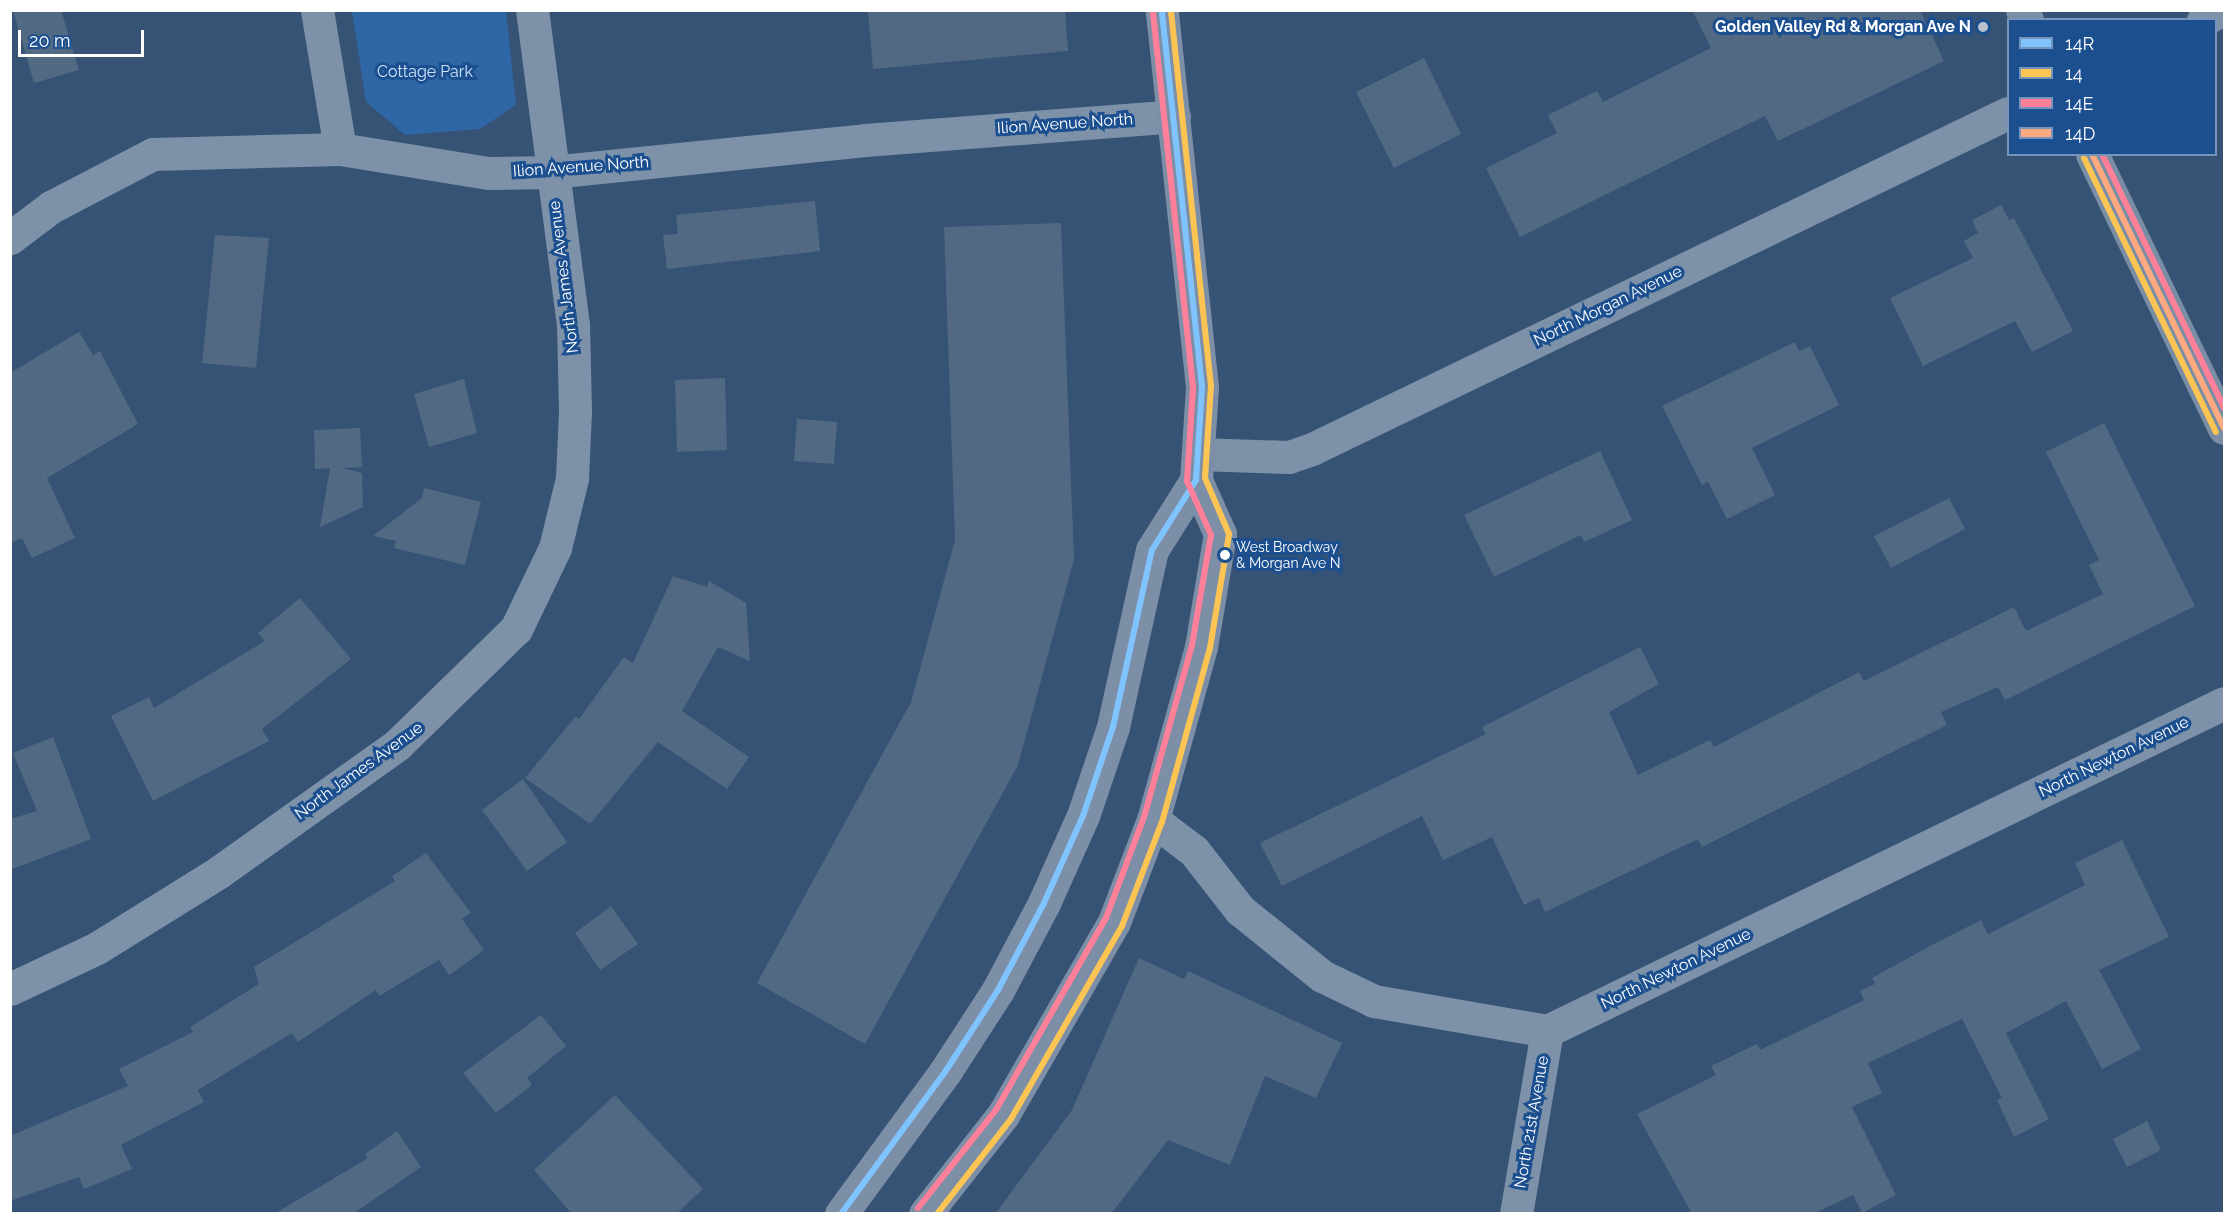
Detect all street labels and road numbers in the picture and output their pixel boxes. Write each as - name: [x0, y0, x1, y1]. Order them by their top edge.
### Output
- street label: Ilion Avenue North: [996, 110, 1134, 138]
- street label: Ilion Avenue North: [512, 153, 650, 181]
- street label: North James Avenue: [545, 199, 583, 355]
- street label: North Morgan Avenue: [1530, 262, 1686, 350]
- street label: North Newton Avenue: [2036, 712, 2192, 802]
- street label: North James Avenue: [291, 718, 427, 824]
- street label: North Newton Avenue: [1598, 924, 1754, 1014]
- street label: North 21st Avenue: [1511, 1054, 1553, 1190]

